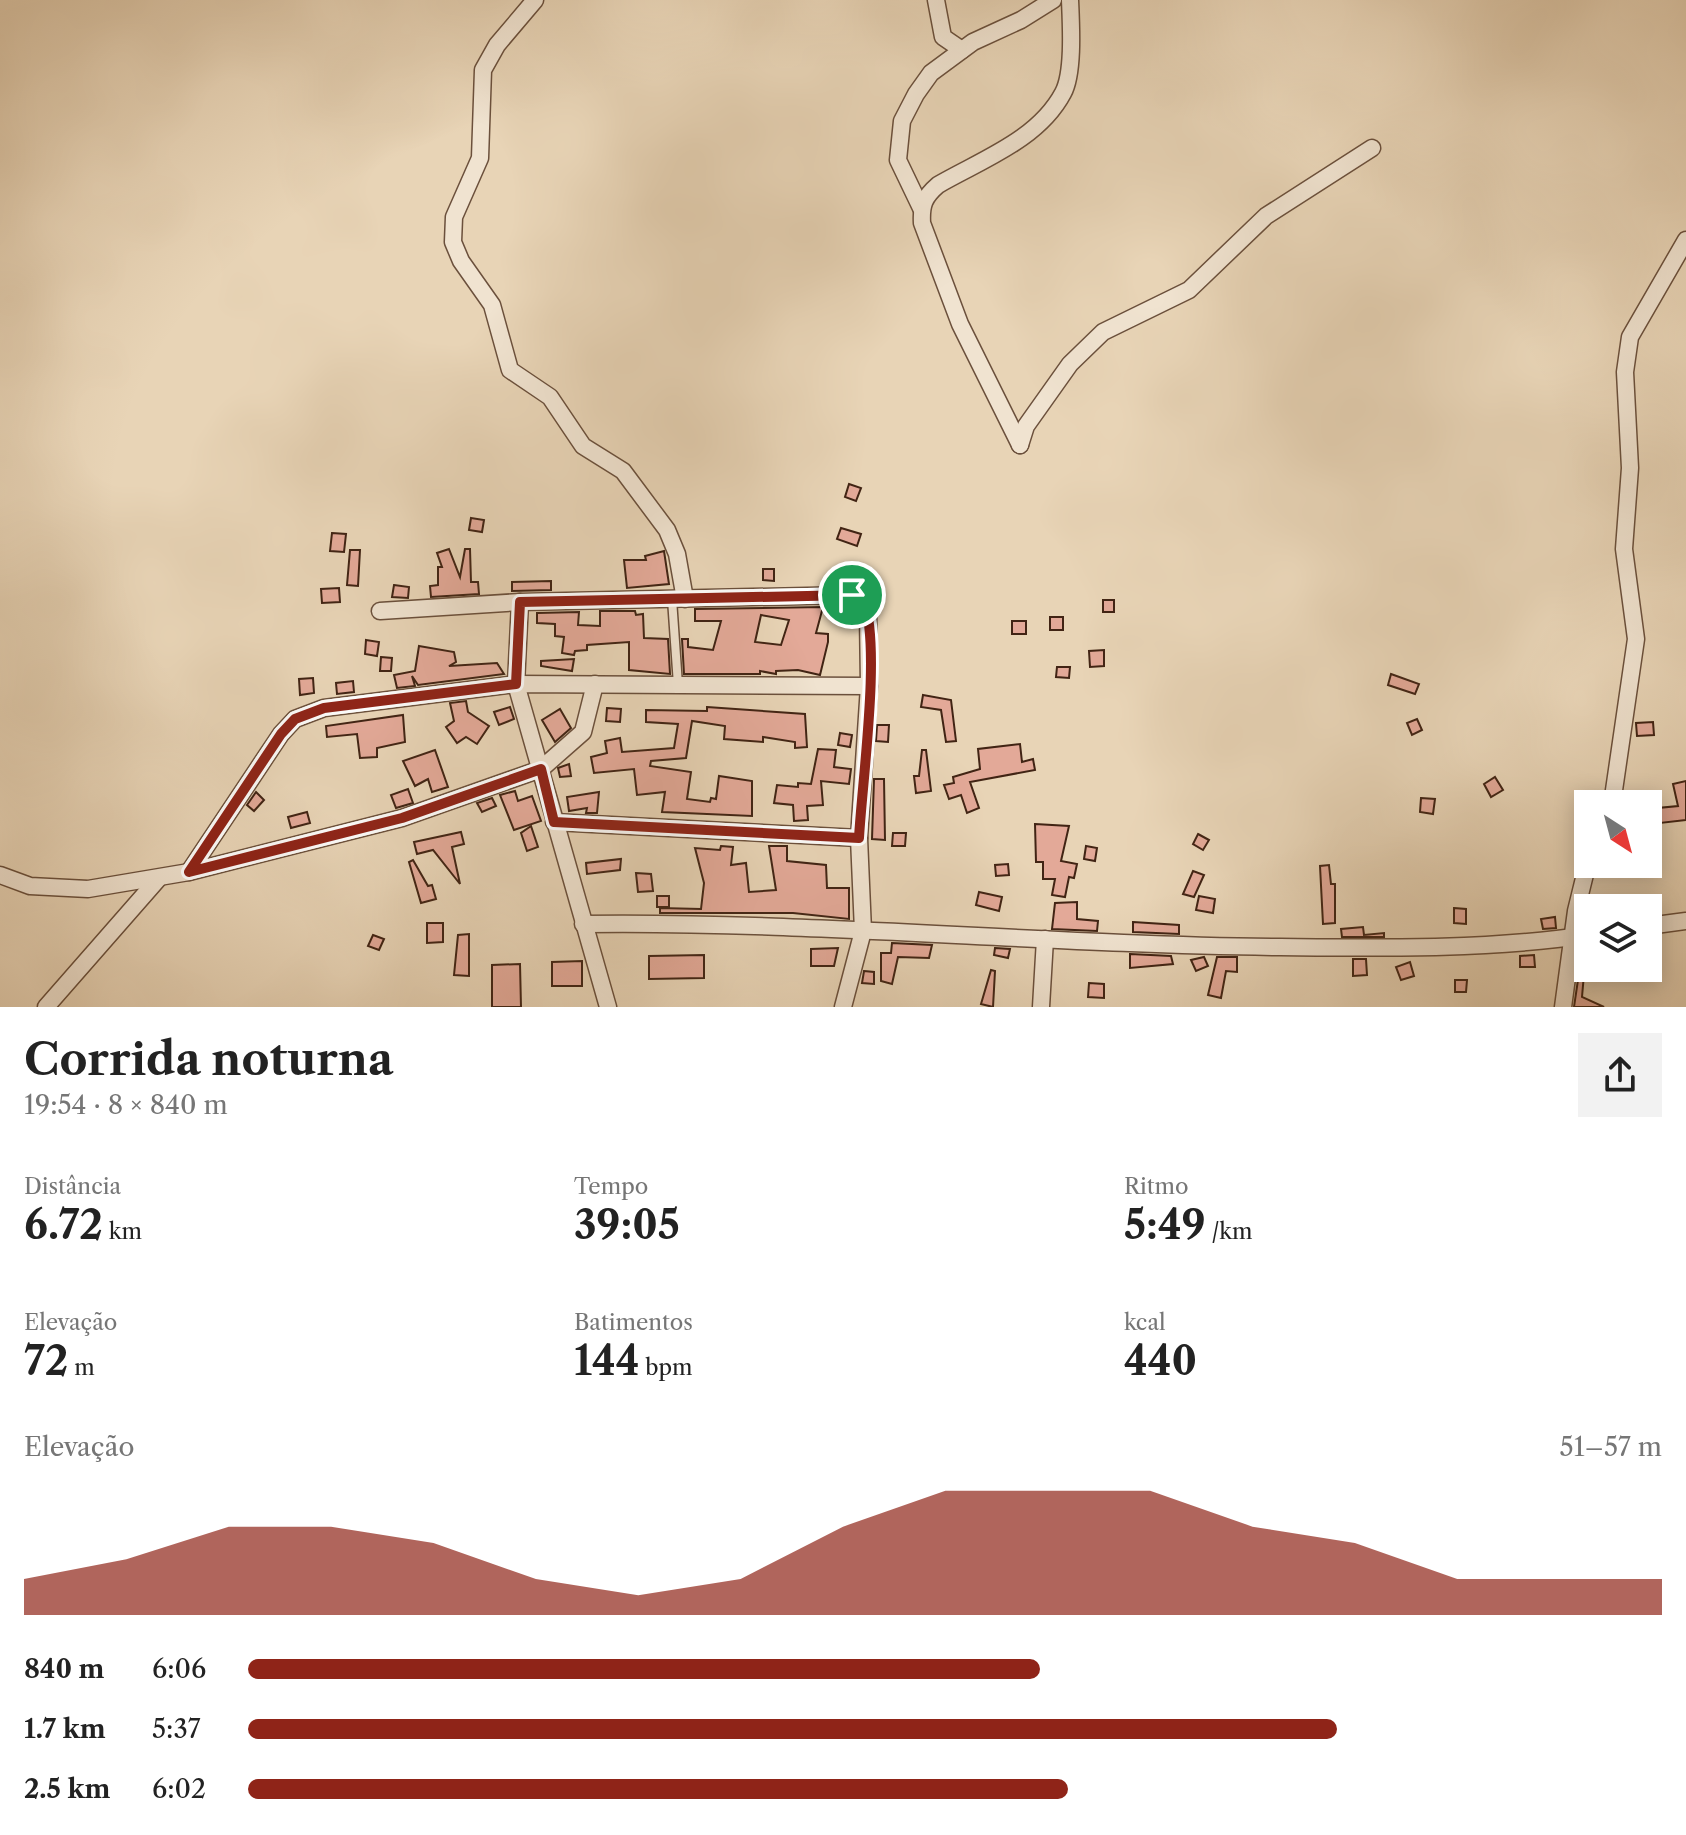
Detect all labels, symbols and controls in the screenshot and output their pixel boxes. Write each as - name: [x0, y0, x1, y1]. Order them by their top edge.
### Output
- pin: [818, 561, 886, 629]
- icon: arrive: [830, 573, 874, 617]
- north arrow: [1574, 790, 1662, 878]
- map controls: [1574, 790, 1662, 982]
- button: layers: [1574, 894, 1662, 982]
- text: Corrida noturna: [24, 1032, 394, 1086]
- button: share: [1578, 1033, 1662, 1117]
- text: 19:54 · 8 × 840 m: [24, 1089, 228, 1121]
- text: Distância: [24, 1173, 121, 1200]
- text: Tempo: [574, 1173, 648, 1200]
- text: Ritmo: [1124, 1173, 1189, 1200]
- text: 6.72: [24, 1200, 103, 1249]
- text: 39:05: [574, 1200, 680, 1249]
- text: 5:49: [1124, 1200, 1206, 1249]
- text: km: [103, 1218, 142, 1245]
- text: /km: [1206, 1218, 1253, 1245]
- text: Elevação: [24, 1309, 117, 1336]
- text: Batimentos: [574, 1309, 693, 1336]
- text: kcal: [1124, 1309, 1166, 1336]
- text: 72: [24, 1336, 68, 1385]
- text: 144: [574, 1336, 639, 1385]
- text: 440: [1124, 1336, 1197, 1385]
- text: m: [68, 1354, 95, 1381]
- text: bpm: [639, 1354, 693, 1381]
- text: Elevação: [24, 1431, 134, 1463]
- text: 51–57 m: [1560, 1431, 1662, 1463]
- text: 840 m: [24, 1653, 104, 1685]
- text: 6:06: [152, 1653, 206, 1685]
- text: 1.7 km: [24, 1713, 106, 1745]
- text: 5:37: [152, 1713, 201, 1745]
- text: 2.5 km: [24, 1773, 110, 1805]
- text: 6:02: [152, 1773, 206, 1805]

